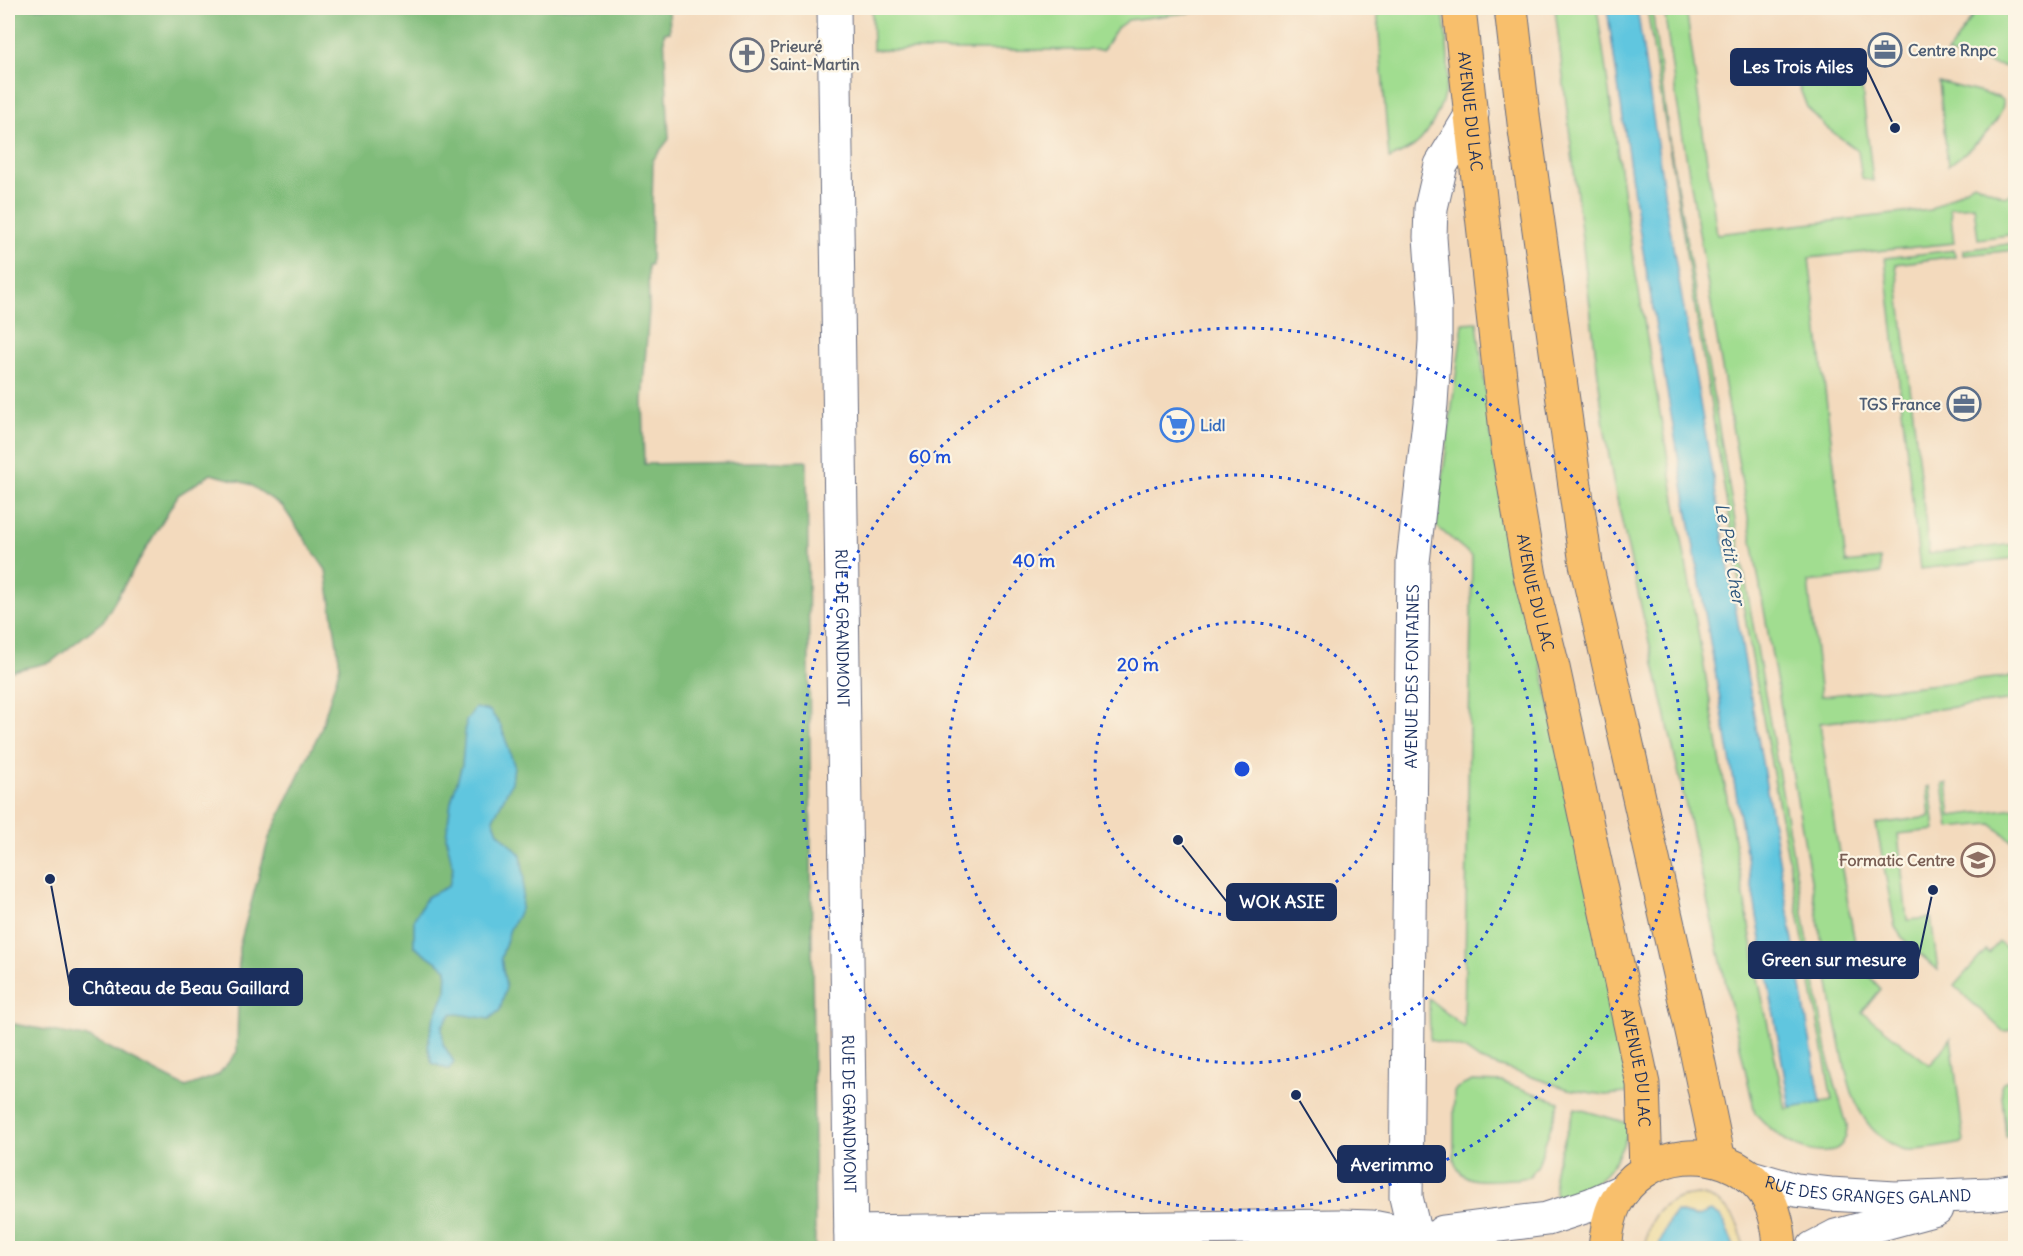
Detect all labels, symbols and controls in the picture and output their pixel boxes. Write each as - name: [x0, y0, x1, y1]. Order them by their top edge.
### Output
- office icon: Centre Rnpc: [1867, 32, 1903, 68]
- place label: Prieuré Saint-Martin: [770, 36, 859, 74]
- church icon: Prieuré Saint-Martin: [729, 37, 765, 73]
- place label: Centre Rnpc: [1908, 40, 1996, 61]
- callout: Les Trois Ailes: [1731, 49, 1866, 85]
- street label: AVENUE DU LAC: [1454, 51, 1487, 172]
- text: Les Trois Ailes: [1743, 55, 1853, 78]
- office icon: TGS France: [1946, 386, 1982, 422]
- place label: TGS France: [1859, 394, 1941, 414]
- supermarket icon: Lidl: [1159, 407, 1195, 443]
- place label: Lidl: [1200, 415, 1225, 435]
- text: 60 m: [909, 445, 951, 468]
- water label: Le Petit Cher: [1710, 501, 1751, 609]
- street label: AVENUE DU LAC: [1513, 532, 1559, 654]
- street label: RUE DE GRANDMONT: [831, 549, 854, 707]
- text: 40 m: [1013, 549, 1055, 572]
- street label: AVENUE DES FONTAINES: [1401, 584, 1423, 769]
- text: 20 m: [1117, 653, 1159, 676]
- centre of rings: [1232, 759, 1252, 779]
- school or university icon: Formatic Centre: [1960, 842, 1996, 878]
- place label: Formatic Centre: [1839, 850, 1955, 870]
- callout: WOK ASIE: [1227, 884, 1336, 920]
- text: WOK ASIE: [1239, 890, 1325, 913]
- callout: Green sur mesure: [1749, 942, 1918, 978]
- text: Green sur mesure: [1762, 948, 1907, 971]
- callout: Château de Beau Gaillard: [70, 969, 302, 1005]
- text: Château de Beau Gaillard: [82, 976, 290, 999]
- street label: AVENUE DU LAC: [1617, 1007, 1654, 1127]
- street label: RUE DE GRANDMONT: [838, 1035, 860, 1193]
- callout: Averimmo: [1338, 1146, 1445, 1182]
- text: Averimmo: [1351, 1153, 1433, 1176]
- street label: RUE DES GRANGES GALAND: [1763, 1171, 1972, 1208]

